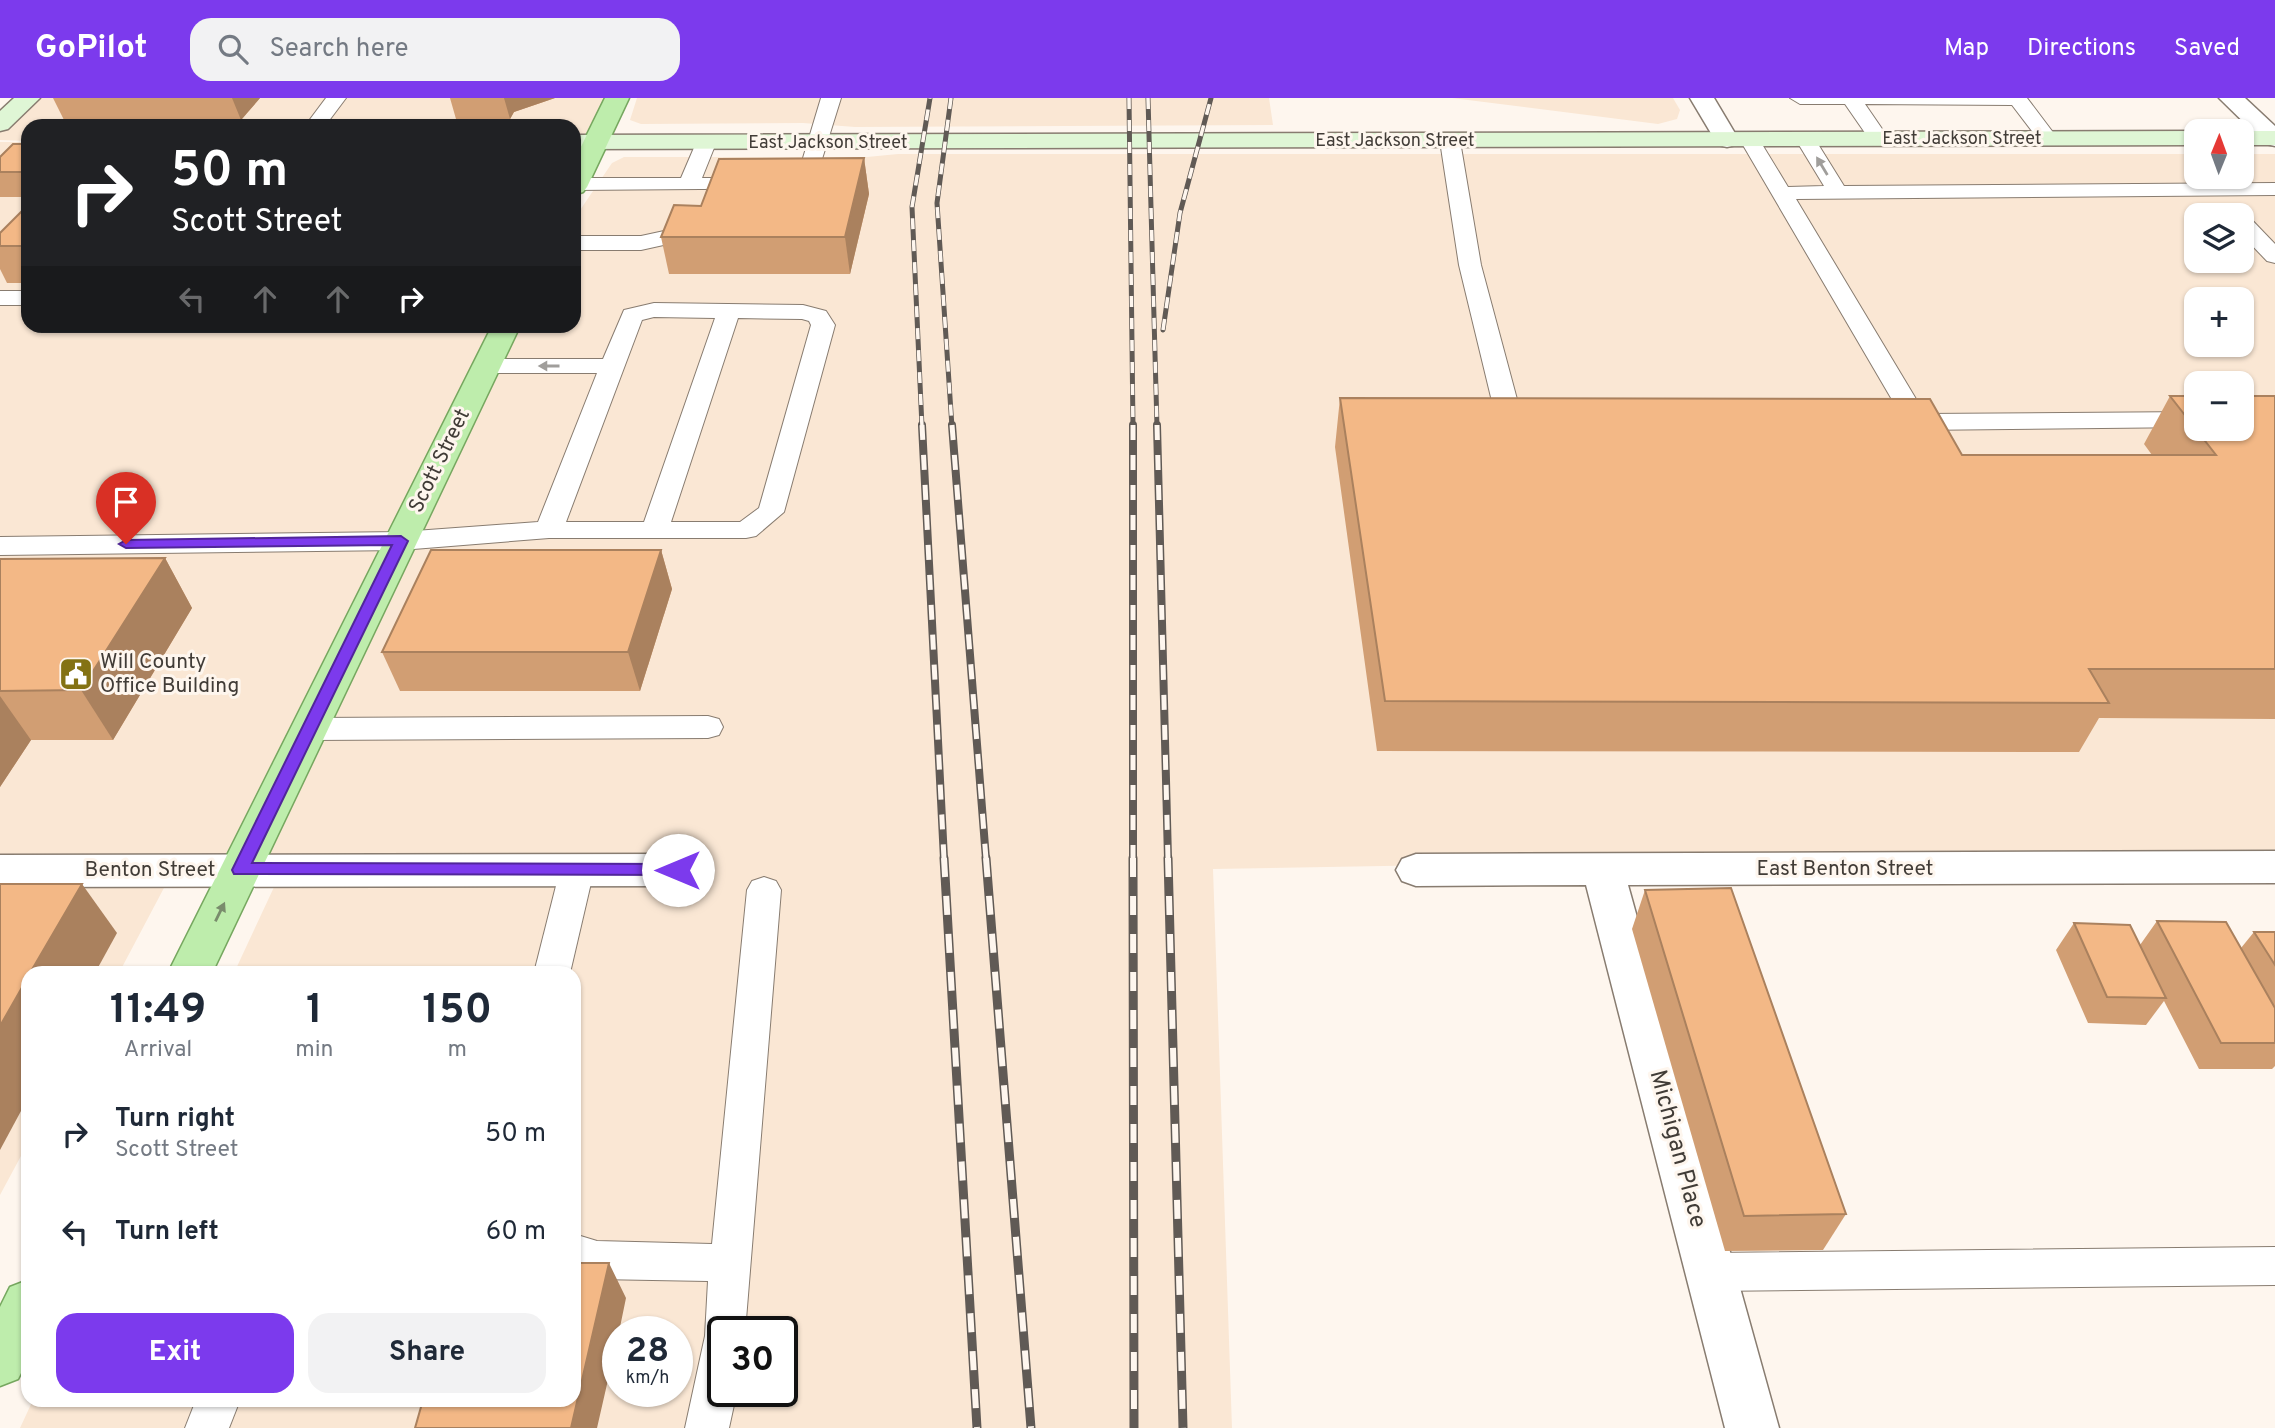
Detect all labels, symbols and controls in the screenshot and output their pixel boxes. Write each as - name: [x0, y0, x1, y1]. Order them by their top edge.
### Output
- search box: [190, 18, 680, 81]
- text: GoPilot: [35, 28, 148, 70]
- icon: search: [214, 30, 252, 68]
- text: Search here: [270, 33, 408, 66]
- text: Map: [1944, 34, 1989, 64]
- text: Directions: [2027, 34, 2136, 64]
- text: Saved: [2174, 34, 2240, 64]
- north arrow: [2184, 119, 2254, 189]
- map controls: [2184, 119, 2254, 441]
- street label: East Jackson Street: [1882, 128, 2042, 151]
- street label: East Jackson Street: [1315, 130, 1475, 153]
- street label: East Jackson Street: [748, 132, 908, 155]
- text: 50 m: [171, 142, 288, 204]
- icon: right: [56, 147, 147, 238]
- one-way arrow: [1816, 157, 1829, 176]
- text: Scott Street: [171, 203, 343, 243]
- button: layers: [2184, 203, 2254, 273]
- icon: left: [173, 280, 211, 318]
- icon: ahead: [246, 280, 284, 318]
- icon: ahead: [319, 280, 357, 318]
- icon: right: [392, 280, 430, 318]
- button: +: [2184, 287, 2254, 357]
- one-way arrow: [538, 360, 560, 372]
- button: −: [2184, 371, 2254, 441]
- street label: Scott Street: [403, 404, 477, 518]
- pin: [96, 472, 156, 544]
- icon: arrive: [107, 483, 145, 521]
- place label: Will County Office Building: [100, 649, 239, 700]
- public building icon: Will County Office Building: [57, 655, 95, 693]
- position arrow: [641, 833, 715, 907]
- street label: East Benton Street: [1757, 856, 1933, 883]
- street label: Benton Street: [85, 857, 215, 884]
- one-way arrow: [214, 902, 225, 922]
- text: 11:49: [110, 985, 206, 1038]
- text: 1: [306, 985, 323, 1038]
- text: 150: [422, 985, 492, 1038]
- text: Arrival: [124, 1036, 192, 1065]
- text: min: [295, 1036, 333, 1065]
- text: m: [447, 1036, 467, 1065]
- street label: Michigan Place: [1642, 1067, 1712, 1231]
- text: Turn right: [115, 1103, 235, 1136]
- icon: right: [56, 1115, 94, 1153]
- text: 50 m: [485, 1118, 546, 1151]
- text: Scott Street: [115, 1136, 238, 1165]
- icon: left: [56, 1213, 94, 1251]
- text: Turn left: [115, 1216, 219, 1249]
- text: 60 m: [486, 1216, 546, 1249]
- button: Exit: [56, 1313, 294, 1393]
- button: Share: [308, 1313, 546, 1393]
- speed limit sign: 30: [707, 1316, 798, 1407]
- text: 28: [626, 1330, 669, 1374]
- text: km/h: [626, 1367, 669, 1390]

